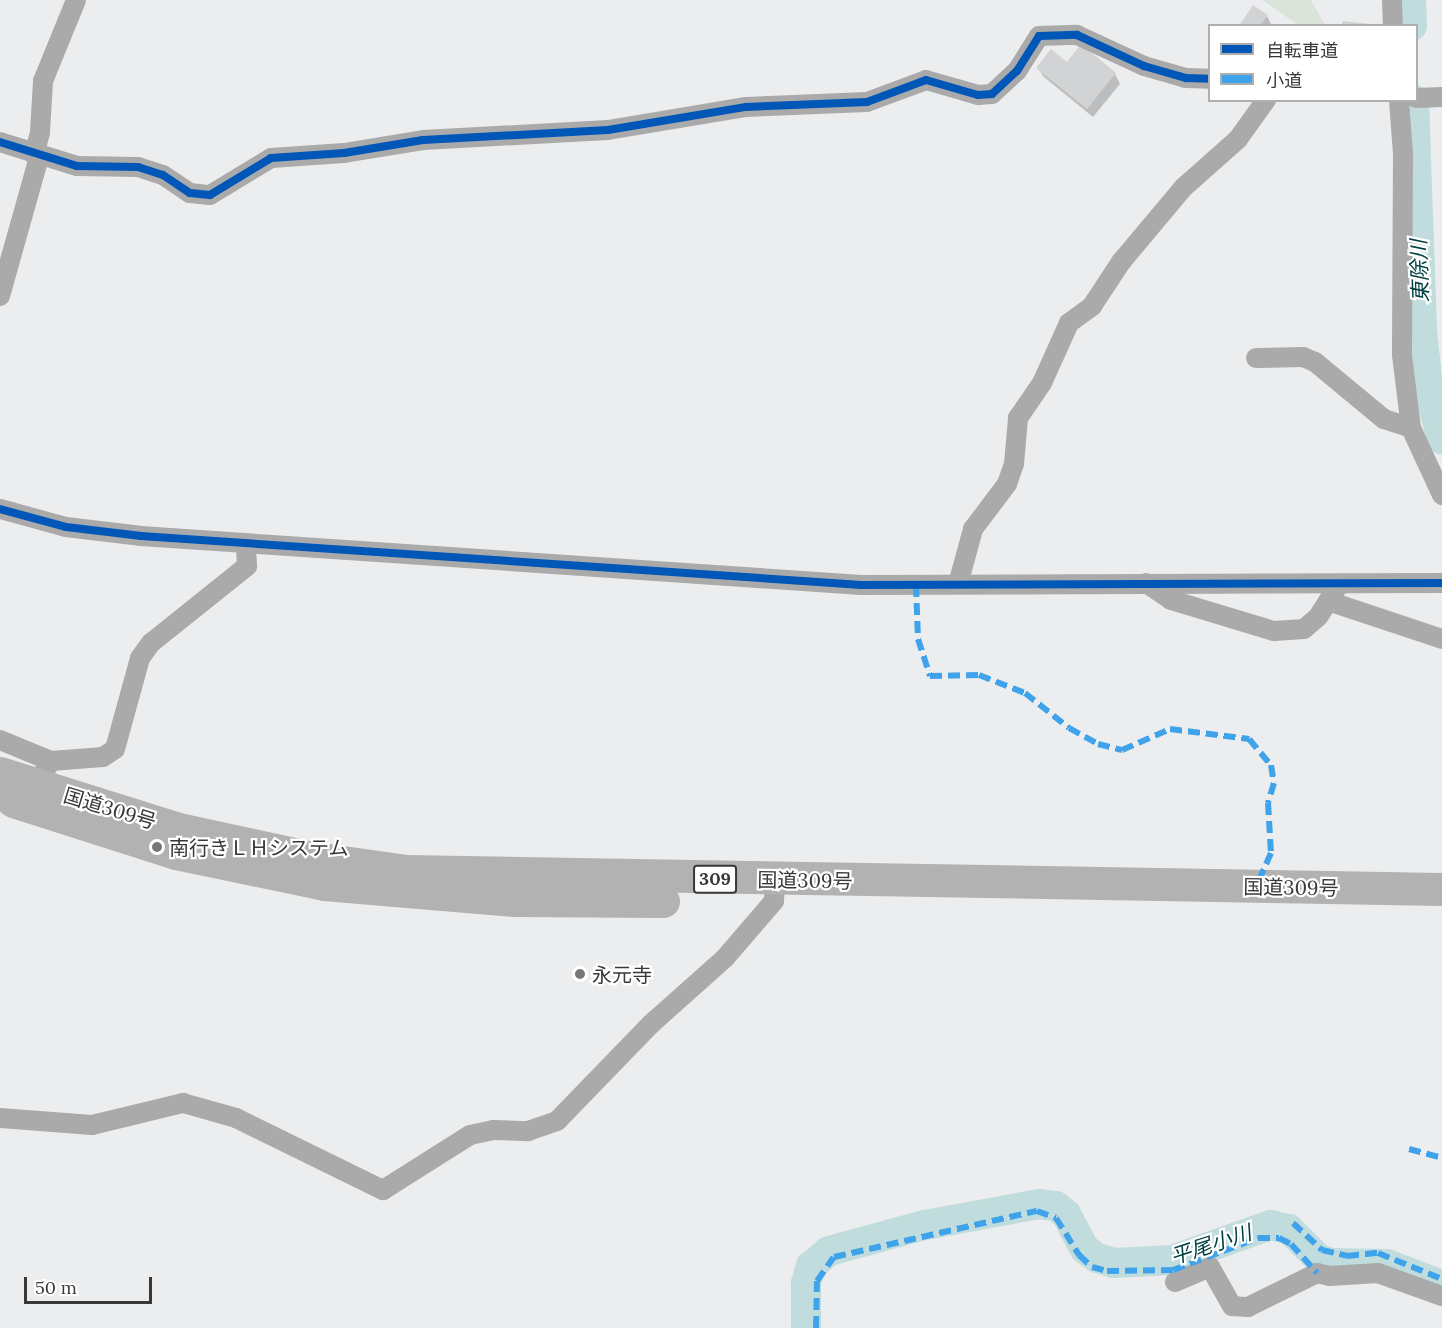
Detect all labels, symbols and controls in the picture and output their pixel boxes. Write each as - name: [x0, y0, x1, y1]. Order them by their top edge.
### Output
- legend: [1208, 24, 1418, 102]
- text: 自転車道: [1266, 39, 1338, 62]
- text: 小道: [1266, 69, 1302, 92]
- water label: 東除川: [1406, 239, 1434, 303]
- street label: 国道309号: [61, 783, 159, 833]
- place label: 南行きＬＨシステム: [169, 835, 349, 859]
- marker: 南行きＬＨシステム: [150, 840, 164, 854]
- road number: 309: [692, 864, 738, 894]
- street label: 国道309号: [757, 867, 853, 893]
- street label: 国道309号: [1243, 874, 1339, 900]
- place label: 永元寺: [592, 962, 652, 986]
- marker: 永元寺: [573, 967, 587, 981]
- water label: 平尾小川: [1167, 1220, 1255, 1270]
- scale bar: [27, 1265, 154, 1303]
- text: 50 m: [35, 1276, 77, 1299]

